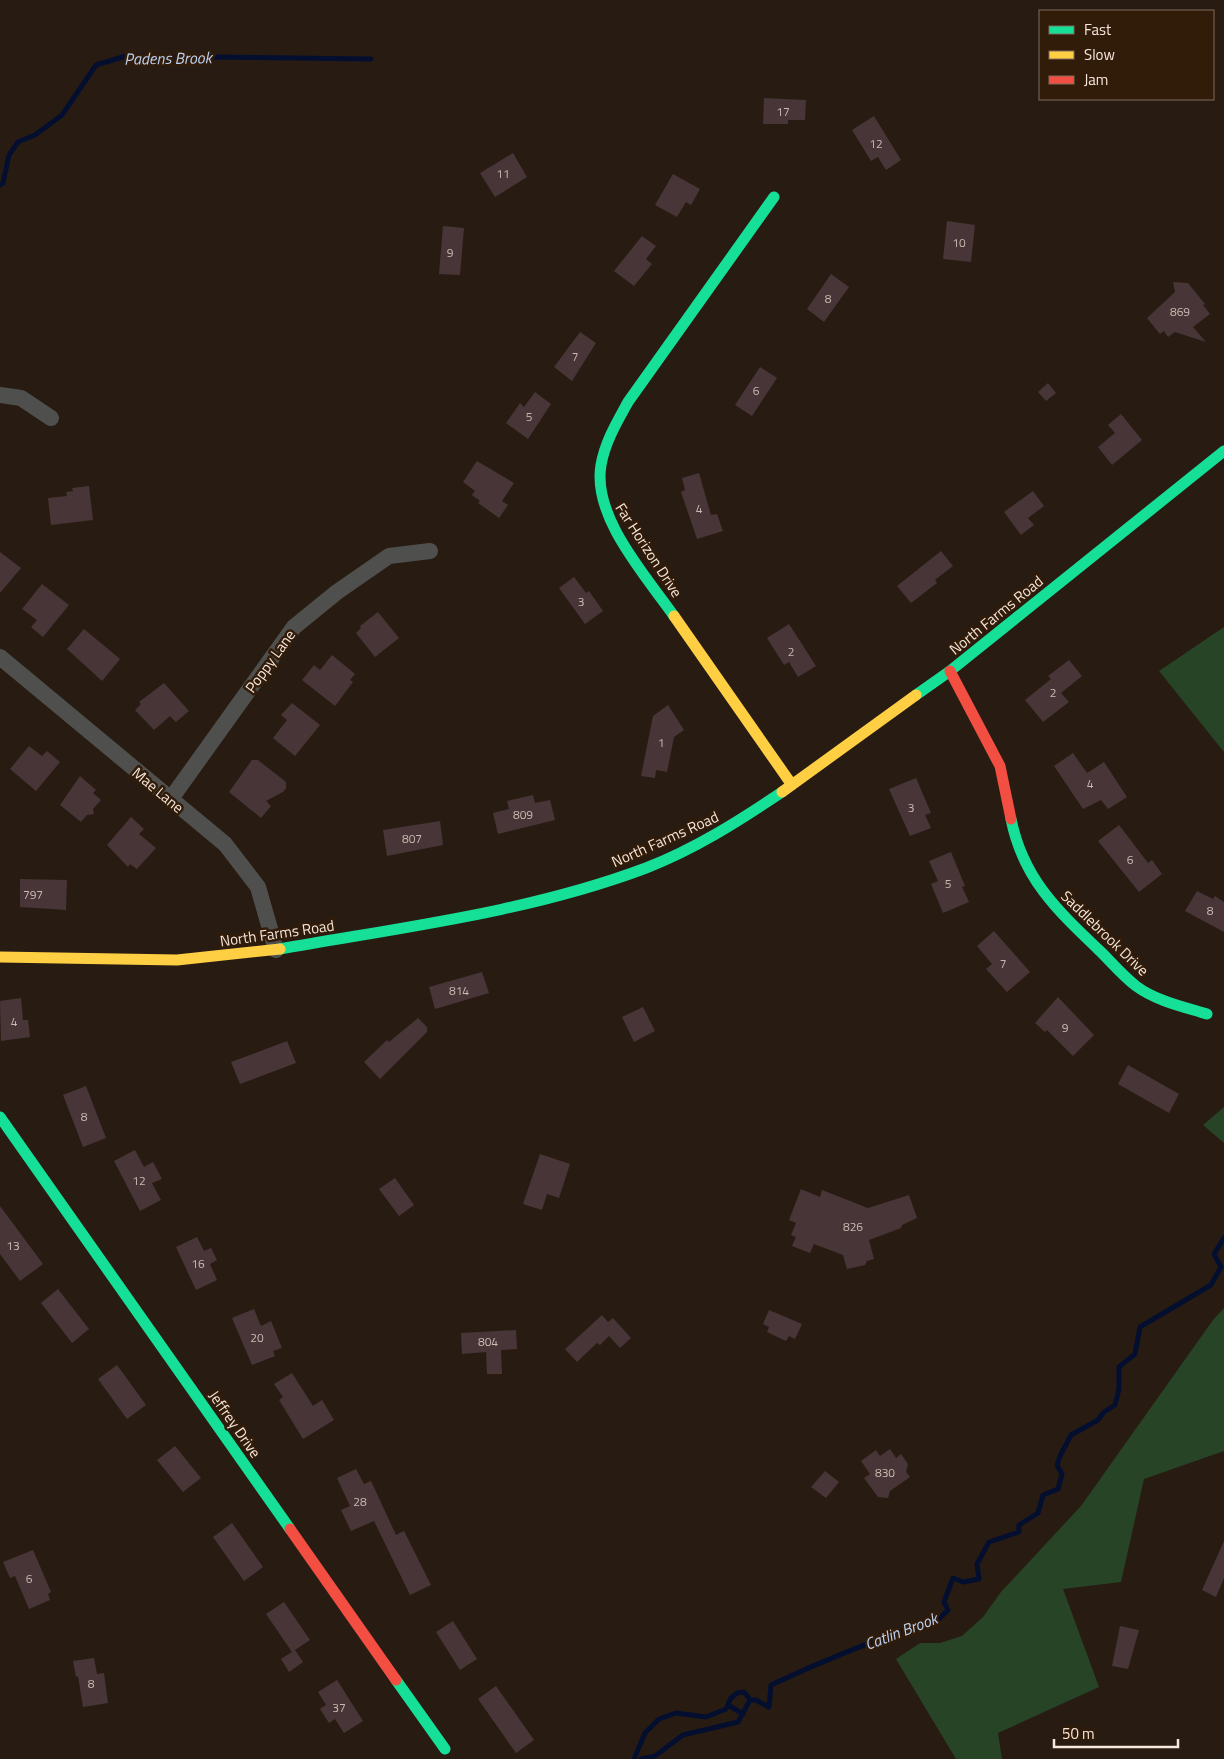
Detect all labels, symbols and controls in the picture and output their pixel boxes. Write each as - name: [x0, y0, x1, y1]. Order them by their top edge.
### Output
- legend: [1039, 10, 1214, 100]
- text: Fast: [1084, 18, 1112, 41]
- text: Slow: [1084, 43, 1115, 66]
- water label: Padens Brook: [124, 45, 214, 71]
- text: Jam: [1084, 68, 1108, 91]
- house number: 17: [776, 102, 790, 121]
- house number: 12: [869, 134, 883, 153]
- house number: 11: [496, 164, 510, 183]
- house number: 10: [952, 233, 966, 252]
- house number: 9: [447, 243, 454, 262]
- house number: 8: [825, 289, 832, 308]
- house number: 869: [1170, 302, 1190, 321]
- house number: 7: [572, 347, 578, 366]
- house number: 6: [753, 381, 760, 400]
- house number: 5: [526, 407, 533, 426]
- street label: Far Horizon Drive: [610, 498, 688, 602]
- house number: 4: [696, 499, 703, 518]
- street label: North Farms Road: [944, 570, 1048, 660]
- house number: 3: [578, 592, 584, 611]
- street label: Poppy Lane: [239, 625, 301, 697]
- house number: 2: [788, 642, 794, 661]
- house number: 2: [1050, 683, 1056, 702]
- house number: 1: [658, 733, 664, 752]
- street label: Mae Lane: [127, 761, 189, 819]
- house number: 4: [1087, 774, 1094, 793]
- house number: 3: [908, 798, 914, 817]
- house number: 809: [513, 805, 533, 824]
- street label: North Farms Road: [608, 805, 722, 873]
- house number: 807: [402, 829, 422, 848]
- house number: 6: [1127, 850, 1134, 869]
- house number: 5: [945, 874, 952, 893]
- house number: 797: [23, 885, 43, 904]
- street label: Saddlebrook Drive: [1056, 885, 1154, 981]
- house number: 8: [1207, 901, 1214, 920]
- street label: North Farms Road: [218, 914, 336, 952]
- house number: 7: [1000, 954, 1006, 973]
- house number: 814: [449, 981, 469, 1000]
- house number: 4: [11, 1012, 18, 1031]
- house number: 9: [1062, 1018, 1069, 1037]
- house number: 8: [81, 1107, 88, 1126]
- house number: 12: [132, 1171, 146, 1190]
- house number: 826: [843, 1217, 863, 1236]
- house number: 13: [6, 1236, 20, 1255]
- house number: 16: [191, 1254, 205, 1273]
- house number: 20: [250, 1328, 264, 1347]
- house number: 804: [478, 1332, 498, 1351]
- street label: Jeffrey Drive: [203, 1386, 267, 1462]
- house number: 830: [875, 1463, 895, 1482]
- house number: 28: [353, 1492, 367, 1511]
- house number: 6: [26, 1569, 33, 1588]
- water label: Catlin Brook: [861, 1605, 943, 1656]
- house number: 8: [88, 1674, 95, 1693]
- house number: 37: [332, 1698, 346, 1717]
- scale bar: [1054, 1716, 1178, 1748]
- text: 50 m: [1062, 1722, 1095, 1745]

